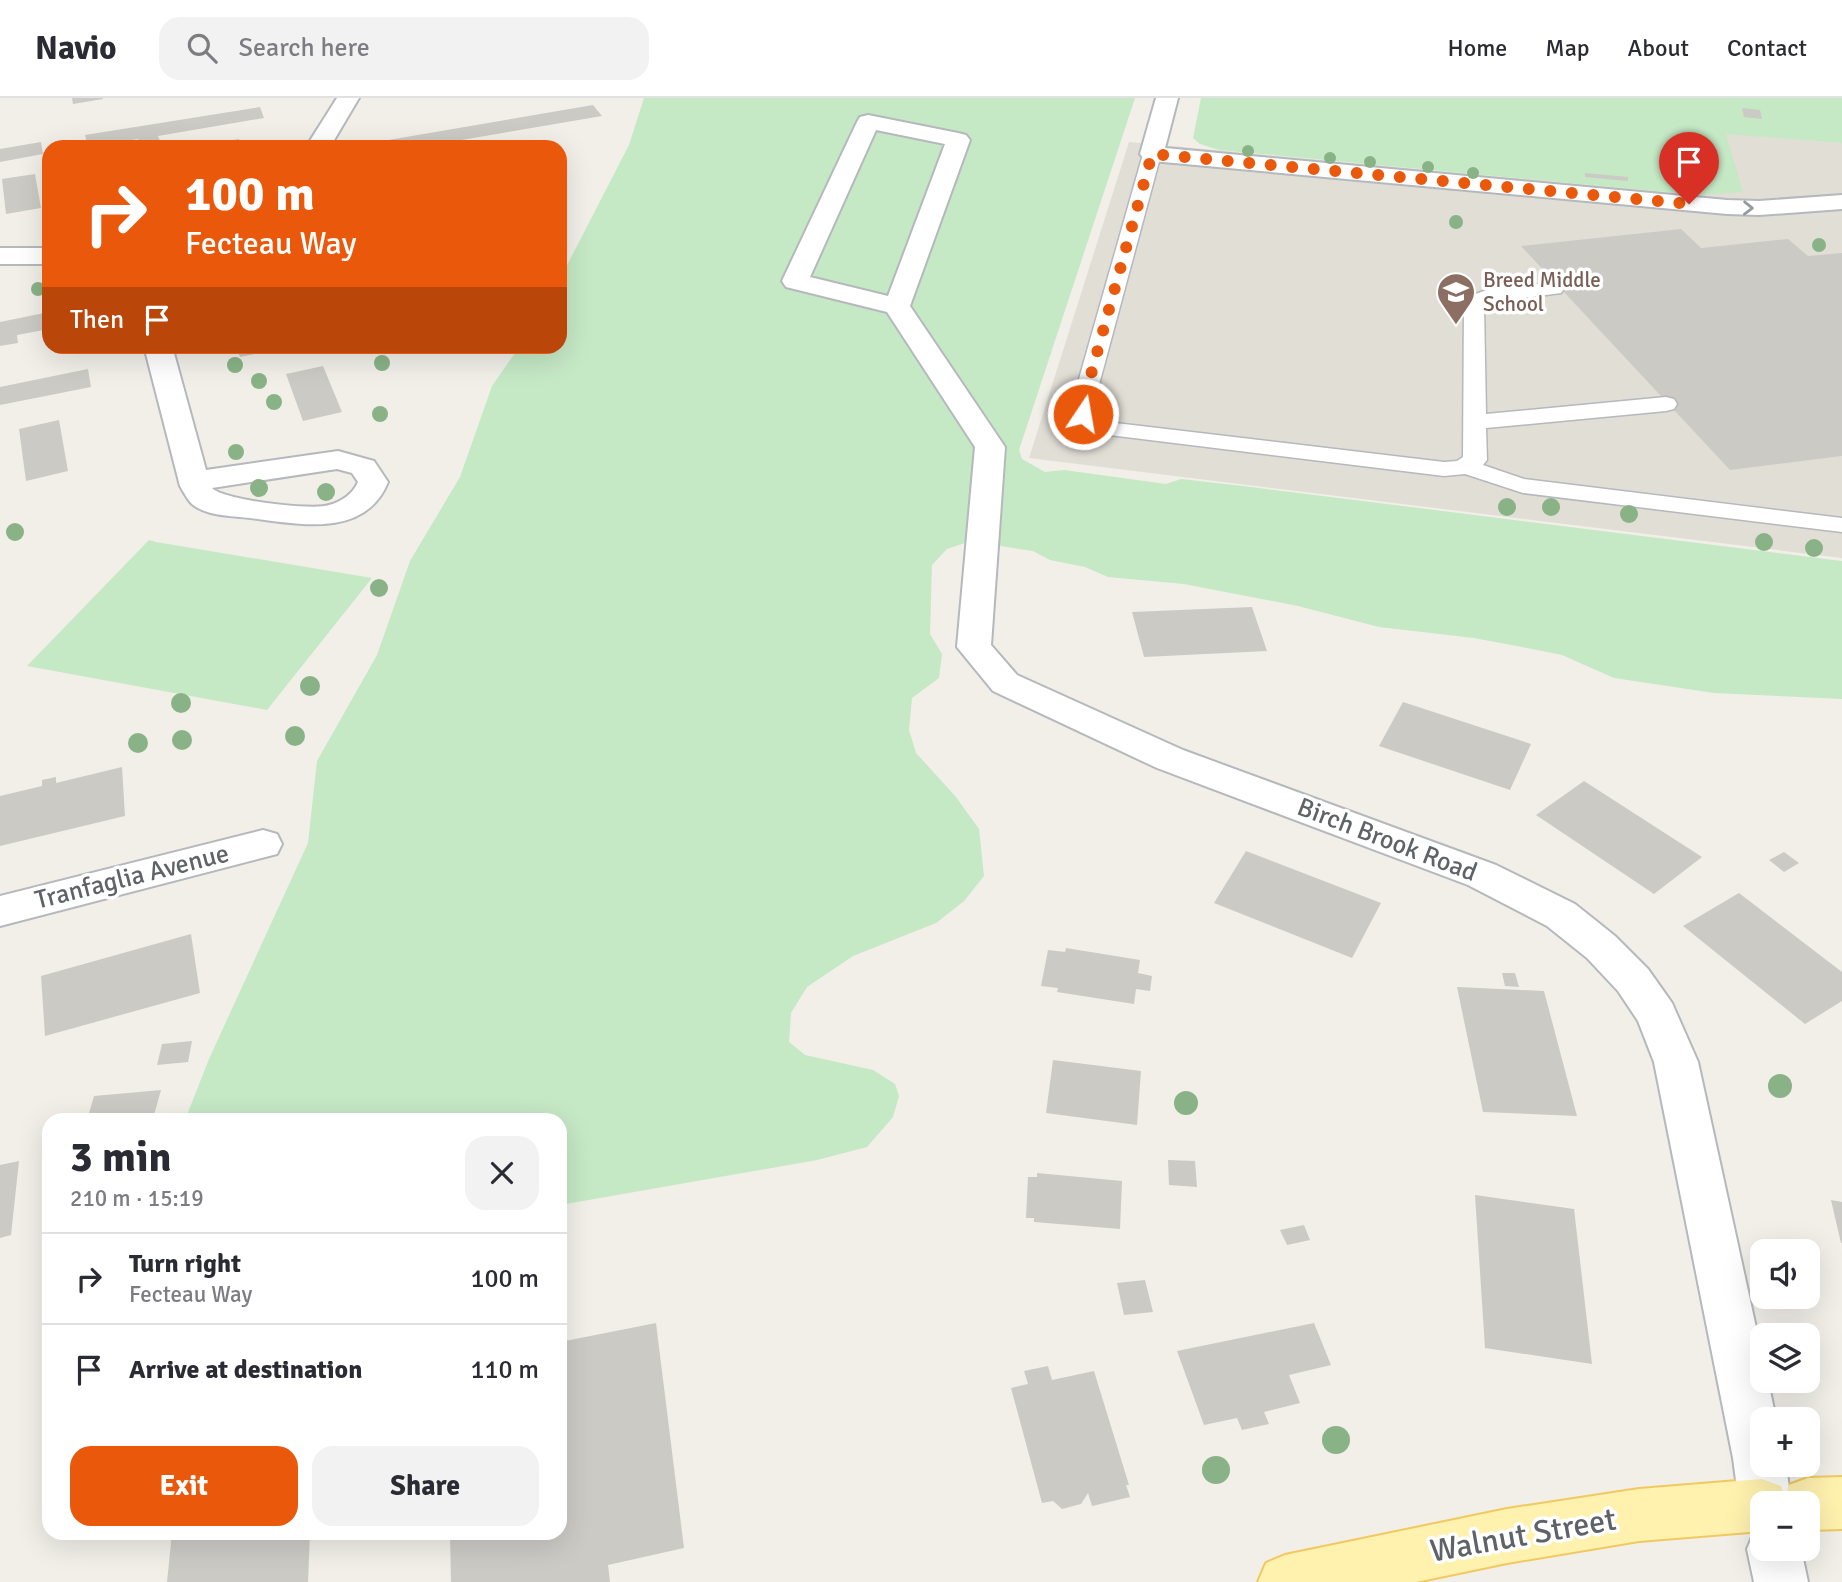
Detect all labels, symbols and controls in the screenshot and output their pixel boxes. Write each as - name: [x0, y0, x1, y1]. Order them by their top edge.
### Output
- search box: [159, 17, 649, 80]
- text: Navio: [35, 28, 117, 69]
- icon: search: [183, 29, 221, 67]
- text: Search here: [239, 32, 370, 64]
- text: Home: [1447, 33, 1507, 63]
- text: Map: [1545, 33, 1590, 63]
- text: About: [1628, 33, 1689, 63]
- text: Contact: [1727, 33, 1807, 63]
- pin: [1659, 132, 1719, 204]
- icon: arrive: [1670, 143, 1708, 181]
- text: 100 m: [185, 164, 315, 224]
- icon: right: [70, 168, 161, 259]
- one-way arrow: [1743, 200, 1753, 216]
- text: Fecteau Way: [185, 224, 356, 263]
- place label: Breed Middle School: [1483, 267, 1601, 317]
- school or university icon: Breed Middle School: [1435, 271, 1477, 326]
- icon: arrive: [138, 301, 176, 339]
- text: Then: [70, 304, 124, 336]
- position arrow: [1046, 377, 1120, 451]
- street label: Birch Brook Road: [1293, 791, 1481, 889]
- street label: Tranfaglia Avenue: [32, 837, 232, 917]
- text: 3 min: [70, 1132, 171, 1183]
- button: close: [465, 1136, 539, 1210]
- text: 210 m · 15:19: [70, 1184, 204, 1213]
- map controls: [1750, 1239, 1820, 1561]
- button: sound: [1750, 1239, 1820, 1309]
- text: Turn right: [129, 1248, 241, 1280]
- icon: right: [70, 1260, 108, 1298]
- text: 100 m: [470, 1263, 539, 1295]
- text: Fecteau Way: [129, 1280, 252, 1309]
- button: layers: [1750, 1323, 1820, 1393]
- icon: arrive: [70, 1351, 108, 1389]
- text: Arrive at destination: [129, 1354, 362, 1386]
- text: 110 m: [470, 1354, 539, 1386]
- button: +: [1750, 1407, 1820, 1477]
- button: Exit: [70, 1446, 298, 1526]
- button: Share: [312, 1446, 539, 1526]
- button: −: [1750, 1491, 1820, 1561]
- street label: Walnut Street: [1427, 1499, 1619, 1571]

